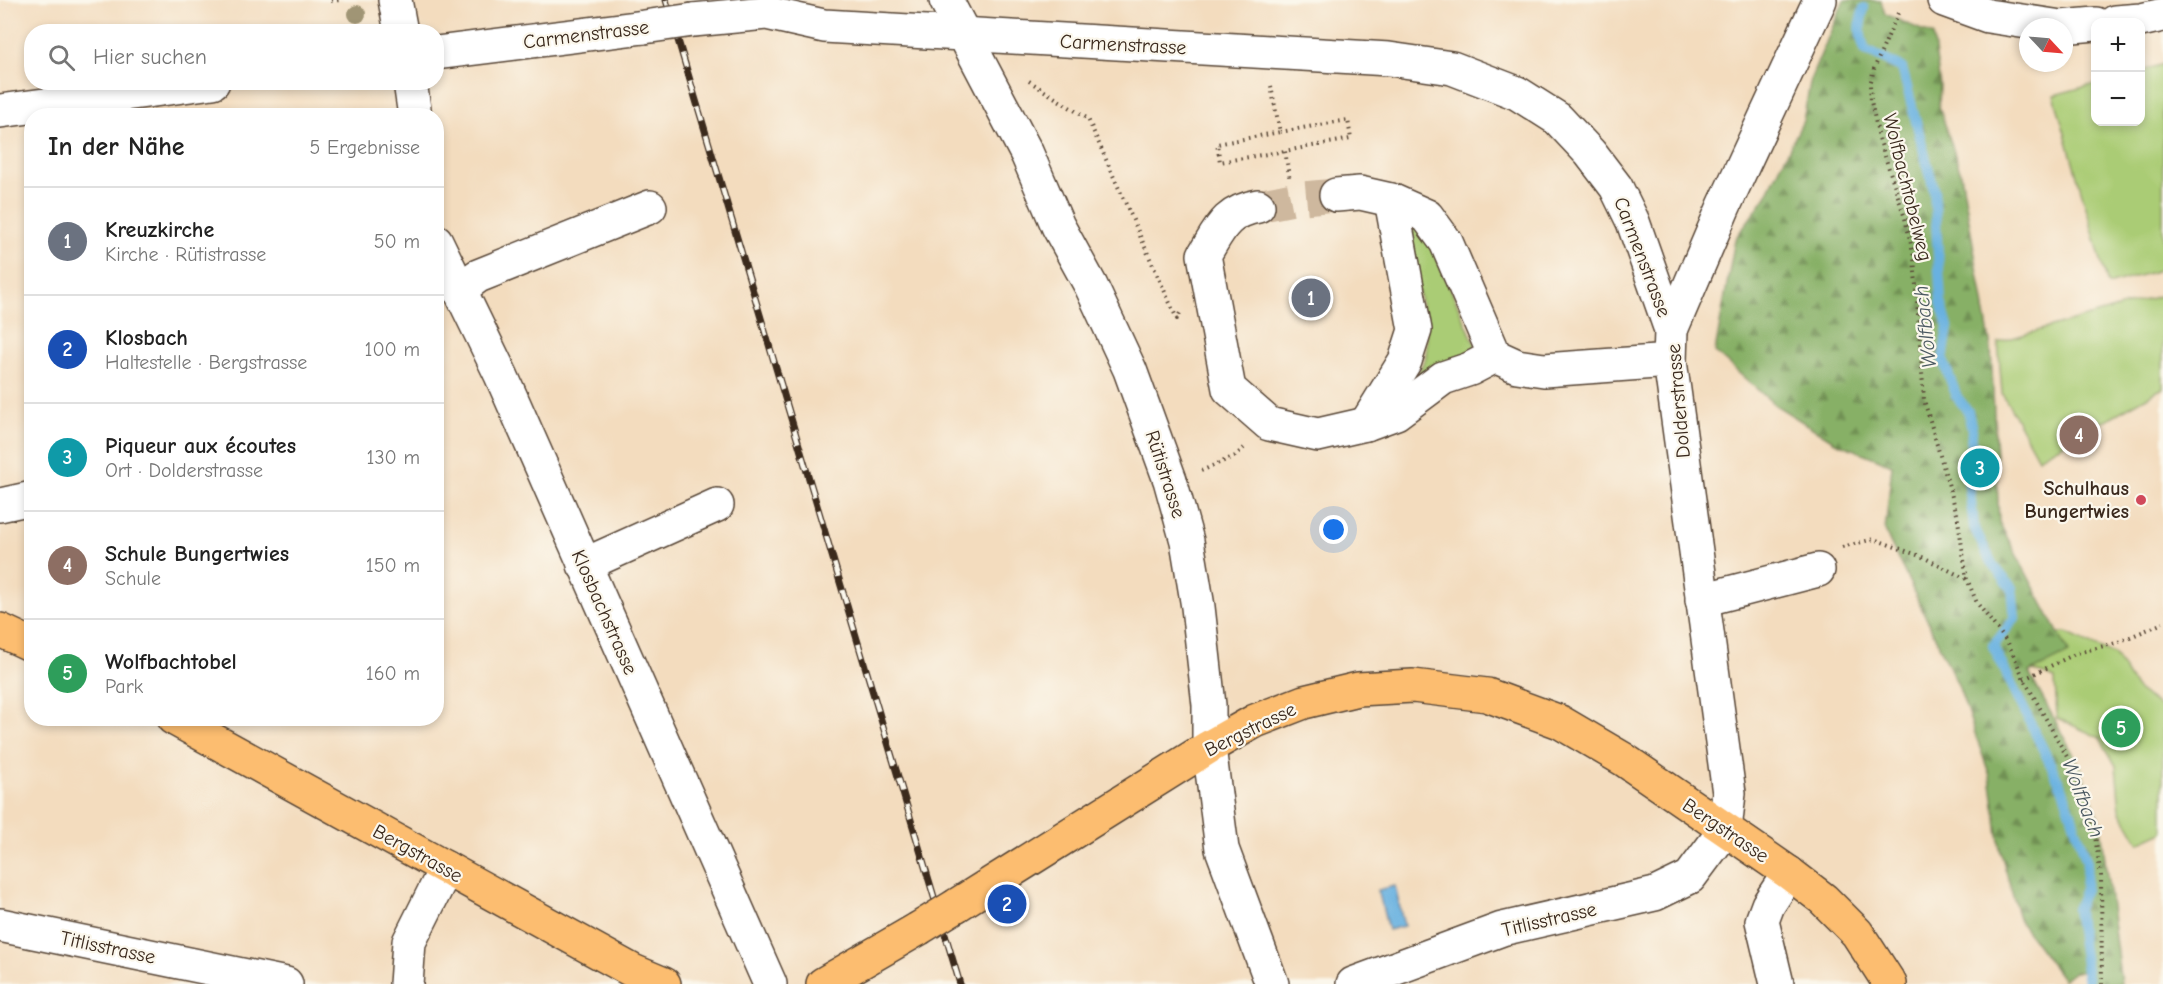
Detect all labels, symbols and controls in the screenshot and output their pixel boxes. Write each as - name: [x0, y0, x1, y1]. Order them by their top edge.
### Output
- street label: Carmenstrasse: [522, 15, 650, 54]
- north arrow: [2019, 18, 2073, 72]
- map controls: [2091, 18, 2145, 126]
- button: +: [2091, 18, 2145, 72]
- search box: [24, 24, 444, 90]
- street label: Carmenstrasse: [1059, 30, 1187, 59]
- icon: search: [45, 41, 78, 74]
- text: Hier suchen: [93, 44, 207, 70]
- button: −: [2091, 72, 2145, 126]
- street label: Wolfbachtobelweg: [1878, 111, 1937, 263]
- text: In der Nähe: [48, 132, 185, 162]
- text: 5 Ergebnisse: [310, 136, 420, 159]
- street label: Carmenstrasse: [1609, 194, 1676, 320]
- text: Kreuzkirche: [105, 217, 214, 243]
- text: 1: [64, 230, 71, 253]
- text: 50 m: [374, 230, 420, 253]
- text: Kirche · Rütistrasse: [105, 243, 266, 266]
- pin: 1: [1292, 276, 1330, 320]
- water label: Wolfbach: [1909, 285, 1941, 369]
- text: Klosbach: [105, 325, 188, 351]
- text: 2: [63, 338, 72, 361]
- text: 100 m: [365, 338, 420, 361]
- street label: Dolderstrasse: [1662, 343, 1695, 459]
- text: Haltestelle · Bergstrasse: [105, 351, 307, 374]
- pin: 4: [2060, 412, 2098, 458]
- street label: Rütistrasse: [1141, 427, 1191, 521]
- text: Piqueur aux écoutes: [105, 433, 296, 459]
- text: 3: [63, 446, 72, 469]
- text: 130 m: [367, 446, 420, 469]
- pin: 3: [1960, 446, 2000, 490]
- text: Ort · Dolderstrasse: [105, 459, 263, 482]
- place label: Schulhaus Bungertwies: [2025, 477, 2129, 523]
- marker: Schulhaus Bungertwies: [2134, 493, 2148, 507]
- your location: [1319, 515, 1348, 544]
- text: Schule Bungertwies: [105, 541, 289, 567]
- street label: Klosbachstrasse: [567, 546, 642, 678]
- text: 4: [63, 554, 72, 577]
- text: 150 m: [366, 554, 420, 577]
- text: Schule: [105, 567, 161, 590]
- text: Wolfbachtobel: [105, 649, 237, 675]
- text: 5: [62, 662, 73, 685]
- text: 160 m: [366, 662, 420, 685]
- text: Park: [105, 675, 143, 698]
- street label: Bergstrasse: [1201, 697, 1300, 761]
- pin: 5: [2102, 706, 2140, 750]
- water label: Wolfbach: [2057, 755, 2109, 841]
- street label: Bergstrasse: [1678, 793, 1773, 868]
- street label: Bergstrasse: [369, 819, 467, 887]
- pin: 2: [988, 882, 1026, 926]
- street label: Titlisstrasse: [1500, 897, 1599, 942]
- street label: Titlisstrasse: [58, 926, 157, 969]

